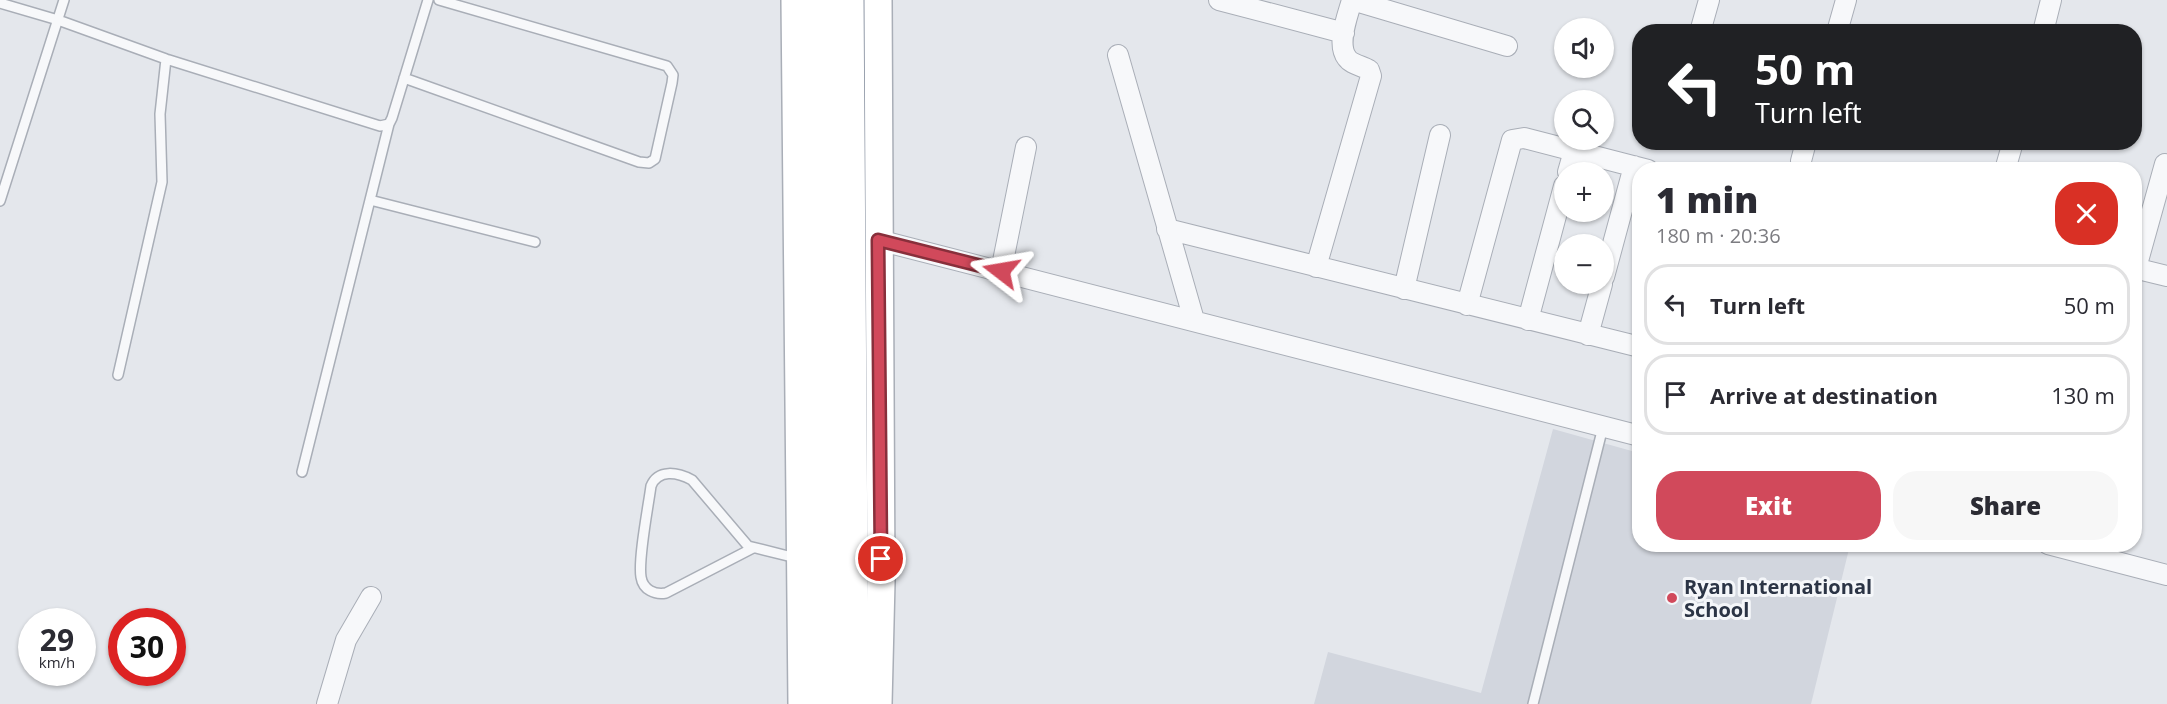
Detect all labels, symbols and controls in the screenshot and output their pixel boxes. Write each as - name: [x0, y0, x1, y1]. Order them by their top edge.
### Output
- map controls: [1554, 18, 1614, 294]
- button: sound: [1554, 18, 1614, 78]
- text: 50 m: [1755, 40, 1855, 97]
- icon: left: [1656, 48, 1734, 126]
- button: search: [1554, 90, 1614, 150]
- text: Turn left: [1755, 94, 1862, 131]
- button: +: [1554, 162, 1614, 222]
- text: 1 min: [1656, 175, 1758, 224]
- button: close: [2055, 182, 2118, 245]
- text: 180 m · 20:36: [1656, 222, 1781, 249]
- button: −: [1554, 234, 1614, 294]
- position arrow: [969, 239, 1033, 303]
- icon: left: [1659, 288, 1692, 321]
- text: Turn left: [1710, 290, 1805, 320]
- text: 50 m: [2064, 290, 2115, 320]
- icon: arrive: [1659, 378, 1692, 411]
- text: Arrive at destination: [1710, 380, 1938, 410]
- text: 130 m: [2051, 380, 2115, 410]
- button: Exit: [1656, 471, 1881, 540]
- button: Share: [1893, 471, 2118, 540]
- pin: [855, 533, 906, 584]
- icon: arrive: [864, 542, 897, 575]
- place label: Ryan International School: [1684, 573, 1872, 623]
- marker: Ryan International School: [1665, 591, 1679, 605]
- speed limit sign: 30: [108, 608, 186, 686]
- text: 29: [40, 619, 74, 660]
- text: km/h: [39, 652, 75, 672]

